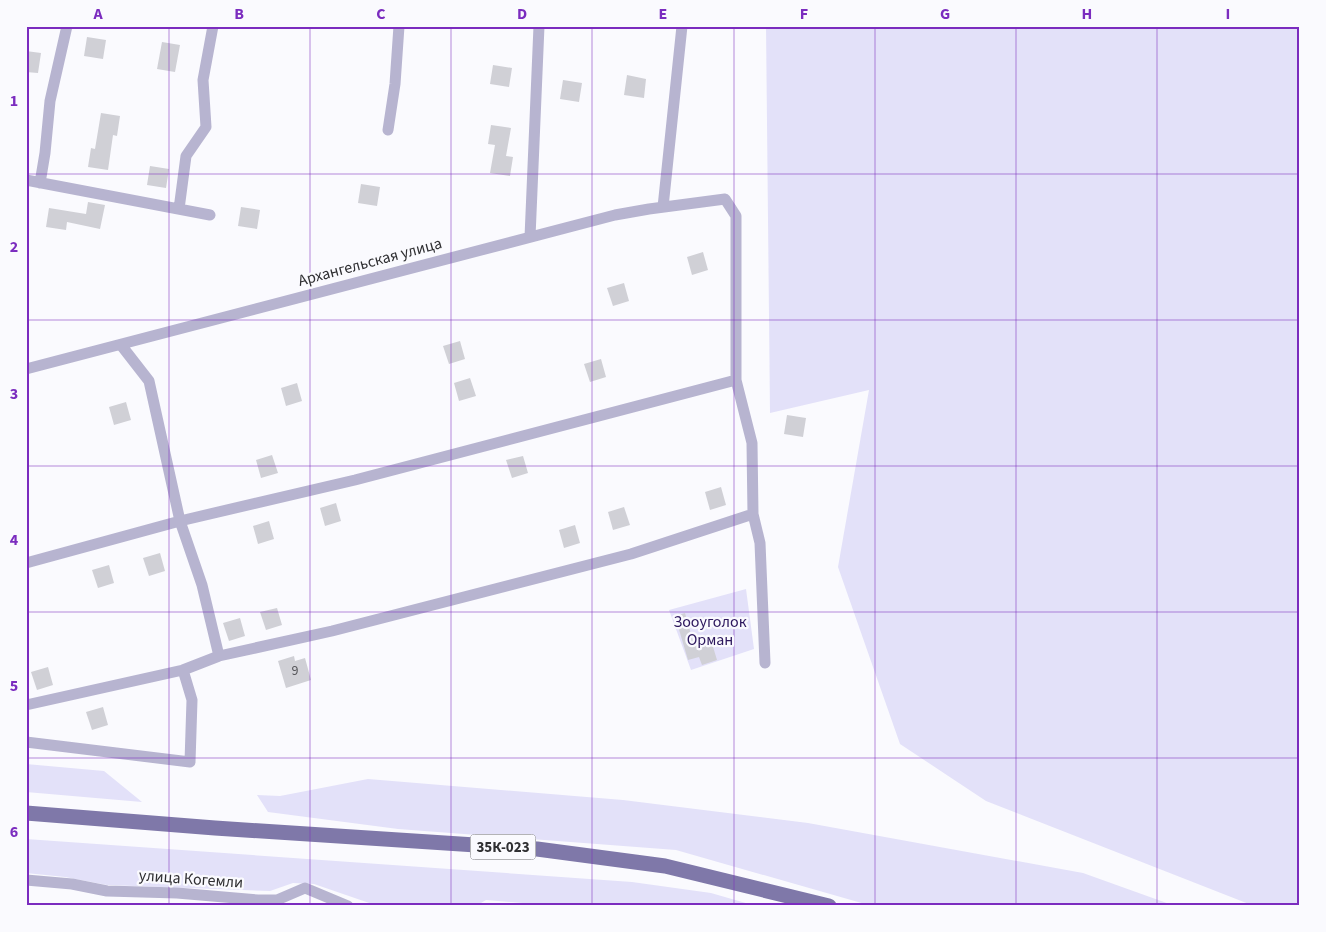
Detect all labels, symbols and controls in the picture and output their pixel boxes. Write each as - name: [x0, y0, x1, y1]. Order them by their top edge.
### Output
- text: A: [92, 3, 103, 25]
- text: B: [234, 3, 244, 25]
- text: C: [376, 3, 386, 25]
- text: D: [517, 3, 527, 25]
- text: E: [659, 3, 667, 25]
- text: F: [800, 3, 808, 25]
- text: G: [940, 3, 950, 25]
- text: H: [1082, 3, 1092, 25]
- text: I: [1226, 3, 1230, 25]
- text: 1: [10, 90, 18, 112]
- street label: Архангельская улица: [296, 232, 444, 292]
- text: 2: [10, 236, 18, 258]
- text: 3: [10, 383, 18, 405]
- text: 4: [10, 529, 19, 551]
- park label: Зооуголок Орман: [673, 611, 747, 651]
- house number: 9: [292, 661, 299, 681]
- text: 5: [10, 675, 18, 697]
- text: 6: [10, 821, 18, 843]
- road number: 35К-023: [470, 834, 536, 860]
- street label: улица Когемли: [138, 864, 244, 894]

